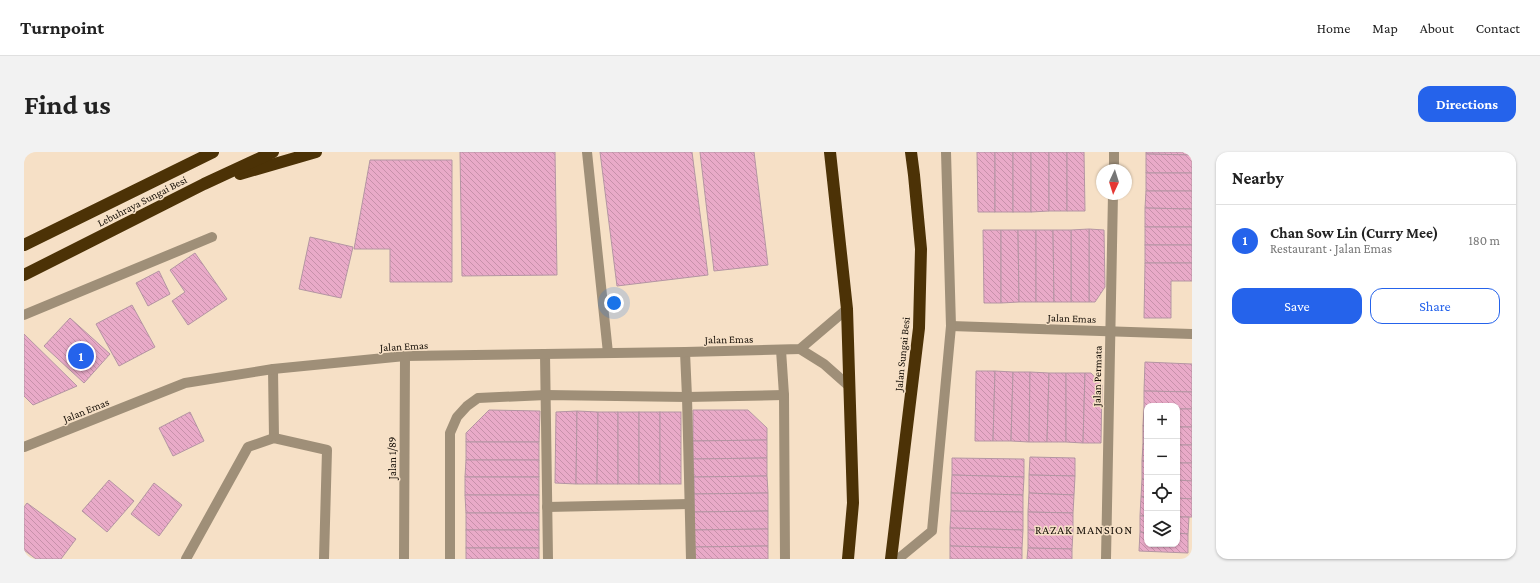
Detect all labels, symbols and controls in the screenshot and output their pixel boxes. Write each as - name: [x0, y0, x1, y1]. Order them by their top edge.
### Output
- text: Turnpoint: [20, 17, 104, 38]
- text: Home: [1317, 20, 1350, 36]
- text: Map: [1372, 20, 1398, 36]
- text: About: [1420, 20, 1454, 36]
- text: Contact: [1476, 20, 1520, 36]
- button: Directions: [1418, 86, 1516, 122]
- text: Find us: [24, 89, 111, 120]
- north arrow: [1096, 164, 1132, 200]
- text: Nearby: [1232, 169, 1284, 188]
- street label: Lebuhraya Sungai Besi: [95, 173, 189, 230]
- text: Chan Sow Lin (Curry Mee): [1270, 225, 1438, 241]
- text: 1: [1243, 233, 1247, 248]
- text: 180 m: [1468, 233, 1500, 248]
- text: Restaurant · Jalan Emas: [1270, 241, 1392, 256]
- button: Save: [1232, 288, 1362, 324]
- button: Share: [1370, 288, 1500, 324]
- your location: [604, 293, 624, 313]
- street label: Jalan Emas: [1047, 311, 1096, 326]
- street label: Jalan Sungai Besi: [892, 316, 913, 393]
- street label: Jalan Emas: [704, 333, 753, 346]
- street label: Jalan Emas: [378, 339, 429, 354]
- pin: 1: [68, 341, 94, 371]
- street label: Jalan Permata: [1090, 345, 1105, 408]
- street label: Jalan Emas: [60, 395, 111, 426]
- map controls: [1144, 403, 1180, 547]
- button: +: [1144, 403, 1180, 439]
- street label: Jalan 1/89: [386, 437, 399, 480]
- button: −: [1144, 439, 1180, 475]
- button: locate: [1144, 475, 1180, 511]
- button: layers: [1144, 511, 1180, 547]
- district label: RAZAK MANSION: [1035, 523, 1133, 537]

